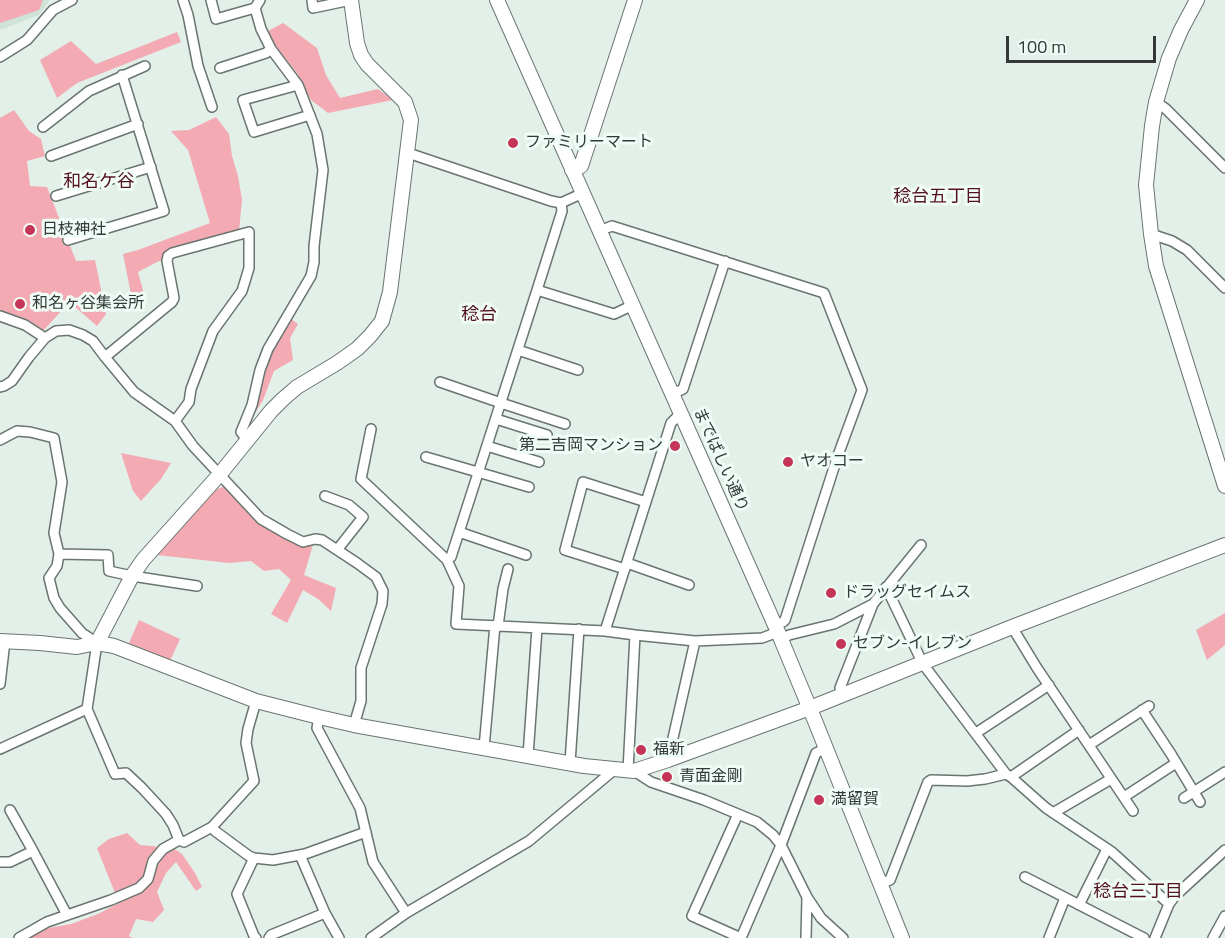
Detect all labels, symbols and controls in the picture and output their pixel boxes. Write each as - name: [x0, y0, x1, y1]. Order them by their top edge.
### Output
- scale bar: [1009, 24, 1159, 62]
- text: 100 m: [1017, 33, 1066, 60]
- place label: ファミリーマート: [525, 133, 653, 153]
- marker: ファミリーマート: [506, 136, 520, 150]
- district label: 和名ケ谷: [63, 172, 135, 194]
- district label: 稔台五丁目: [893, 187, 983, 209]
- place label: 日枝神社: [42, 220, 106, 240]
- marker: 日枝神社: [23, 223, 37, 237]
- place label: 和名ヶ谷集会所: [32, 294, 144, 314]
- marker: 和名ヶ谷集会所: [13, 297, 27, 311]
- district label: 稔台: [461, 305, 497, 327]
- street label: までばしい通り: [688, 405, 752, 515]
- place label: 第二吉岡マンション: [519, 436, 663, 456]
- marker: 第二吉岡マンション: [668, 439, 682, 453]
- place label: ヤオコー: [800, 452, 864, 472]
- marker: ヤオコー: [781, 455, 795, 469]
- place label: ドラッグセイムス: [843, 583, 971, 603]
- marker: ドラッグセイムス: [824, 586, 838, 600]
- place label: セブン-イレブン: [853, 634, 972, 654]
- marker: セブン-イレブン: [834, 637, 848, 651]
- place label: 福新: [653, 740, 685, 760]
- marker: 福新: [634, 743, 648, 757]
- place label: 青面金剛: [679, 767, 743, 787]
- marker: 青面金剛: [660, 770, 674, 784]
- place label: 満留賀: [831, 790, 879, 810]
- marker: 満留賀: [812, 793, 826, 807]
- district label: 稔台三丁目: [1093, 882, 1183, 904]

